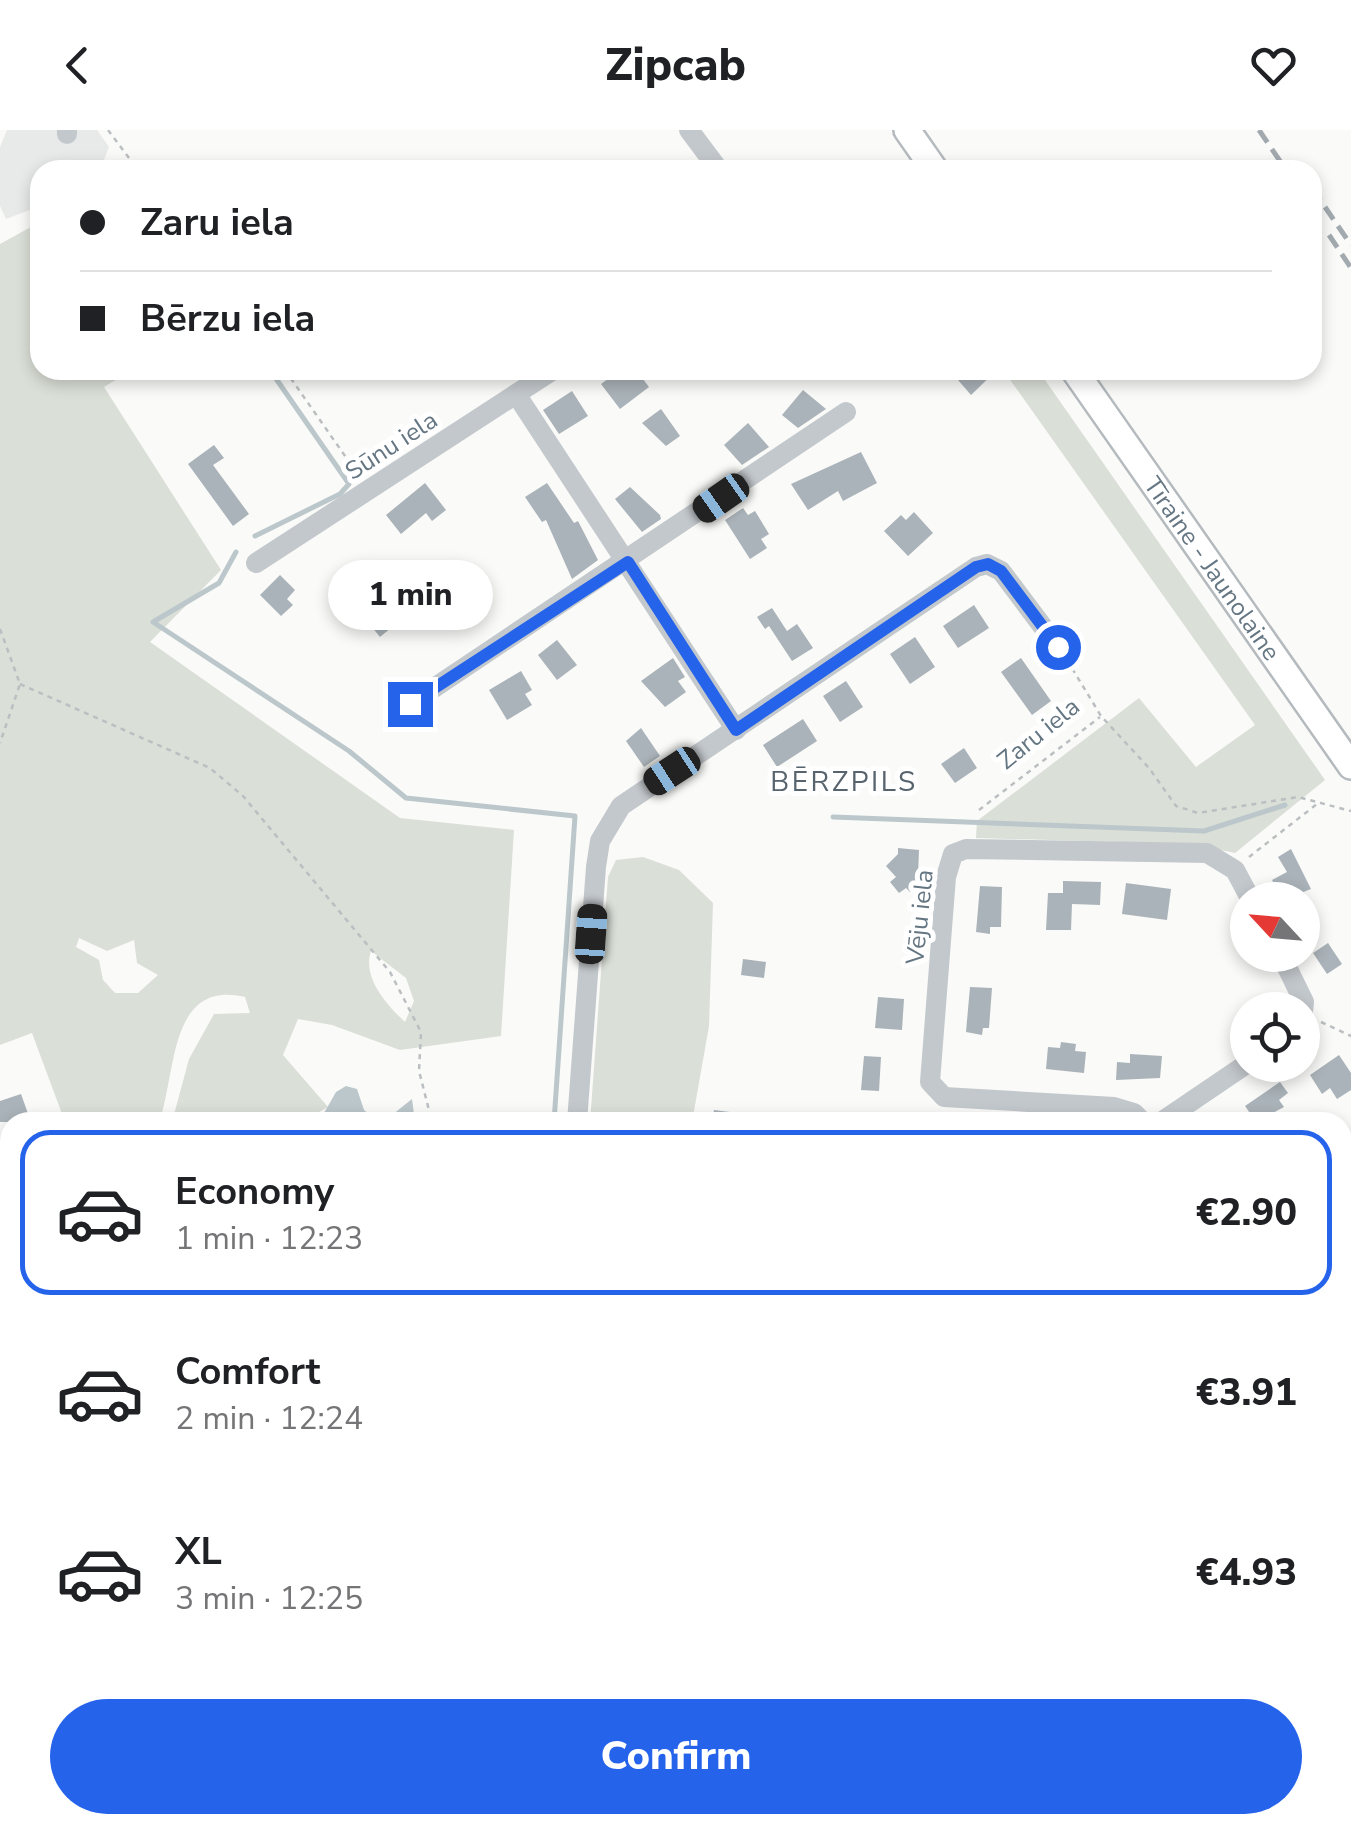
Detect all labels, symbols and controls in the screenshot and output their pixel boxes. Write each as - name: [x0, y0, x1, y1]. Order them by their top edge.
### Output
- text: Zipcab: [605, 35, 746, 96]
- icon: back: [50, 38, 105, 93]
- icon: heart: [1246, 38, 1301, 93]
- text: Zaru iela: [140, 197, 294, 248]
- text: Bērzu iela: [140, 293, 315, 344]
- street label: Sūnu iela: [339, 403, 444, 488]
- car: [688, 469, 754, 527]
- street label: Tīraine - Jaunolaine: [1136, 470, 1288, 668]
- callout: 1 min: [328, 559, 492, 629]
- text: 1 min: [368, 573, 453, 616]
- route start: [1036, 625, 1081, 670]
- route end: [388, 682, 433, 727]
- street label: Zaru iela: [990, 690, 1087, 777]
- car: [639, 742, 705, 800]
- district label: BĒRZPILS: [770, 763, 918, 801]
- street label: Vēju iela: [898, 868, 942, 967]
- north arrow: [1230, 882, 1320, 972]
- map controls: [1230, 882, 1320, 1082]
- car: [574, 903, 608, 965]
- button: locate: [1230, 992, 1320, 1082]
- text: Economy: [175, 1166, 334, 1217]
- icon: car: [55, 1168, 145, 1258]
- text: €2.90: [1196, 1187, 1297, 1238]
- text: 1 min · 12:23: [175, 1217, 363, 1260]
- text: Comfort: [175, 1346, 320, 1397]
- icon: car: [55, 1348, 145, 1438]
- text: €3.91: [1196, 1367, 1297, 1418]
- text: 2 min · 12:24: [175, 1397, 363, 1440]
- text: XL: [175, 1526, 222, 1577]
- icon: car: [55, 1528, 145, 1618]
- text: €4.93: [1196, 1547, 1297, 1598]
- text: 3 min · 12:25: [175, 1577, 363, 1620]
- button: Confirm: [50, 1699, 1302, 1814]

